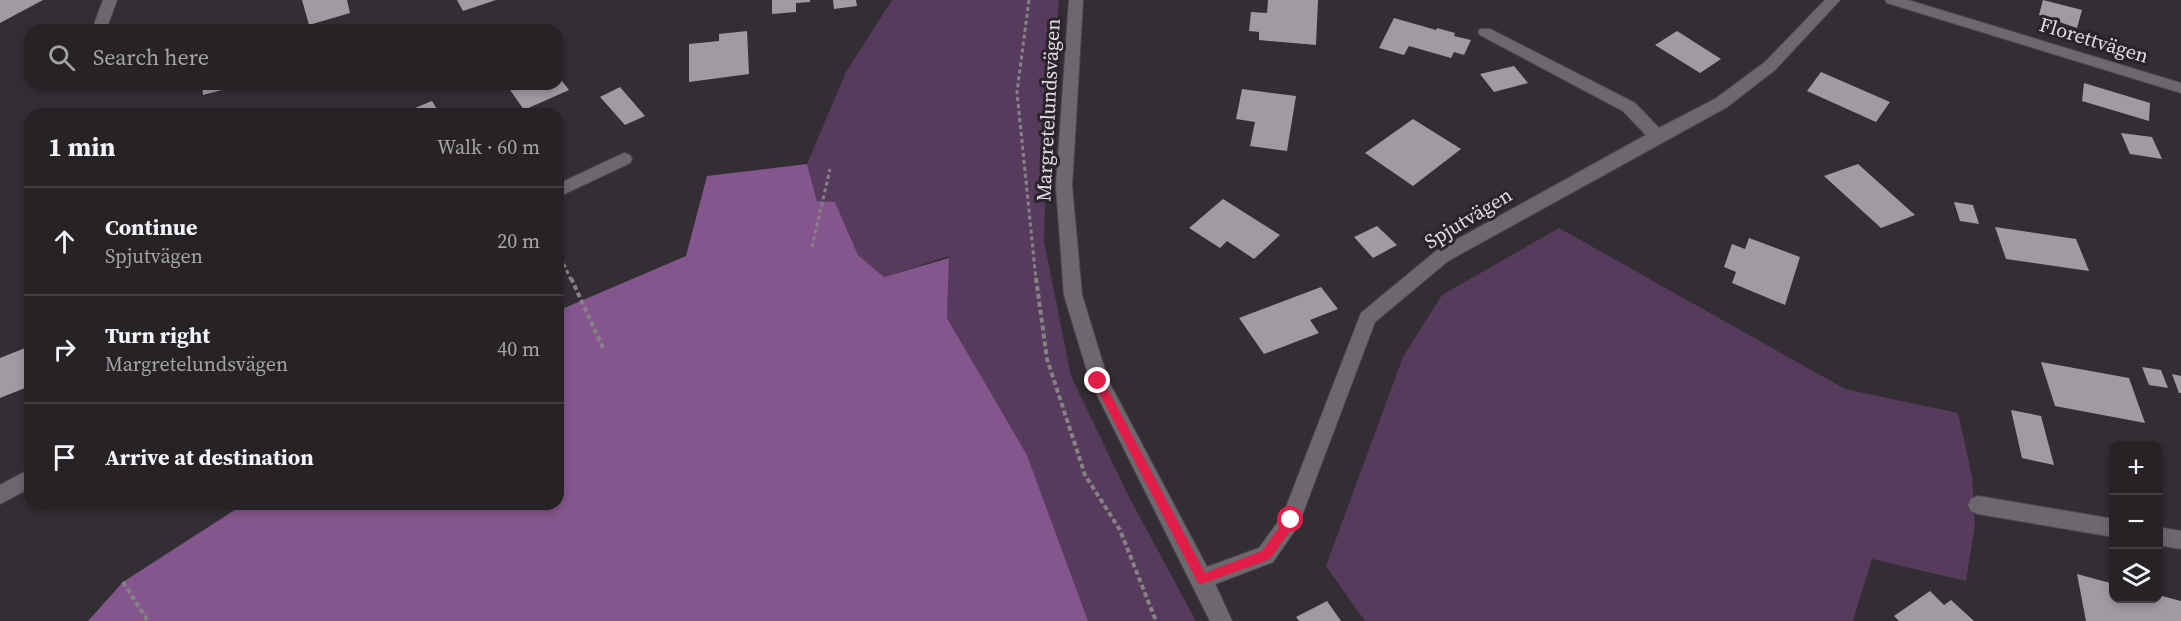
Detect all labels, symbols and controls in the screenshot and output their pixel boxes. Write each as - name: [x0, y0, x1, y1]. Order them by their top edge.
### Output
- street label: Florettvägen: [2036, 10, 2152, 70]
- street label: Margretelundsvägen: [1029, 18, 1067, 202]
- search box: [24, 24, 564, 90]
- icon: search: [45, 41, 78, 74]
- text: Search here: [93, 42, 209, 72]
- text: 1 min: [48, 129, 115, 165]
- text: Walk · 60 m: [437, 133, 540, 161]
- street label: Spjutvägen: [1419, 181, 1517, 255]
- text: Continue: [105, 212, 198, 242]
- icon: ahead: [48, 225, 81, 258]
- text: 20 m: [497, 227, 540, 255]
- text: Spjutvägen: [105, 242, 203, 270]
- text: Turn right: [105, 320, 210, 350]
- icon: right: [48, 333, 81, 366]
- text: 40 m: [497, 335, 540, 363]
- text: Margretelundsvägen: [105, 350, 288, 378]
- route end: [1084, 367, 1110, 393]
- icon: arrive: [48, 441, 81, 474]
- map controls: [2109, 441, 2163, 603]
- button: +: [2109, 441, 2163, 495]
- text: Arrive at destination: [105, 442, 314, 472]
- button: −: [2109, 495, 2163, 549]
- route start: [1277, 506, 1303, 532]
- button: layers: [2109, 549, 2163, 603]

